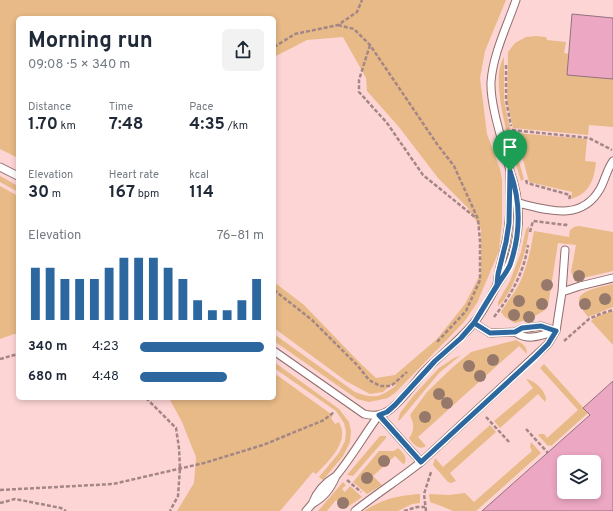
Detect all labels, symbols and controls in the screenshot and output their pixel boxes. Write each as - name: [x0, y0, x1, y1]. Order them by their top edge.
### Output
- text: Morning run: [28, 28, 153, 55]
- button: share: [222, 29, 264, 71]
- text: 09:08 · 5 × 340 m: [28, 57, 130, 73]
- text: Distance: [28, 100, 71, 114]
- text: Time: [109, 100, 133, 114]
- text: Pace: [189, 100, 214, 114]
- text: 1.70: [28, 114, 58, 136]
- text: 7:48: [109, 114, 144, 136]
- text: 4:35: [189, 114, 225, 136]
- text: km: [58, 119, 76, 133]
- text: /km: [225, 119, 248, 133]
- pin: [493, 130, 527, 171]
- icon: arrive: [499, 136, 521, 158]
- text: Elevation: [28, 168, 73, 182]
- text: Heart rate: [109, 168, 159, 182]
- text: kcal: [189, 168, 209, 182]
- text: 30: [28, 182, 49, 204]
- text: 167: [109, 182, 135, 204]
- text: 114: [189, 182, 214, 204]
- text: m: [49, 187, 61, 201]
- text: bpm: [135, 187, 159, 201]
- text: Elevation: [28, 228, 81, 244]
- text: 76–81 m: [217, 228, 264, 244]
- text: 340 m: [28, 339, 67, 355]
- text: 4:23: [92, 339, 119, 355]
- text: 680 m: [28, 369, 67, 385]
- text: 4:48: [92, 369, 119, 385]
- map controls: [557, 455, 601, 499]
- button: layers: [557, 455, 601, 499]

